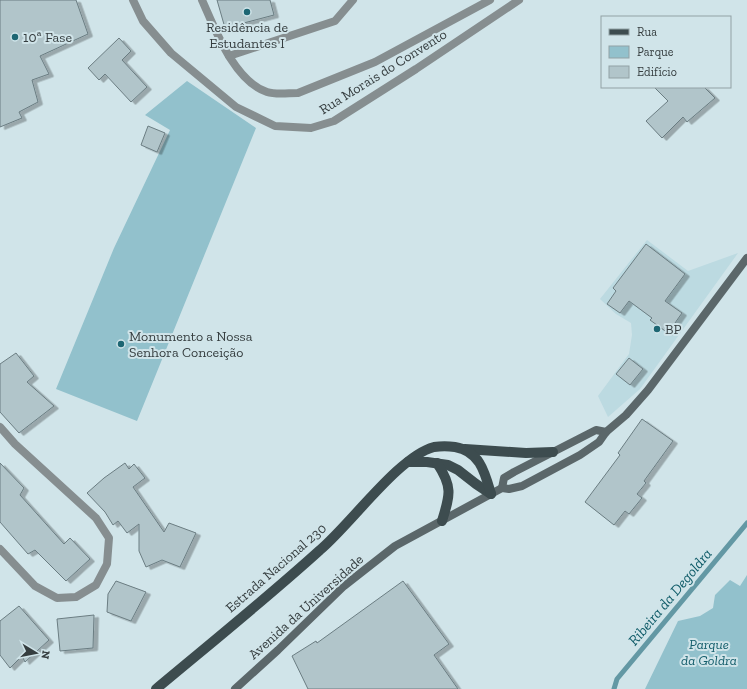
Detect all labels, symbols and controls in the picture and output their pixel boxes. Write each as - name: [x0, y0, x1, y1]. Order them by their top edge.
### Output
- marker: Residência de Estudantes I: [242, 7, 252, 17]
- legend: [601, 16, 731, 88]
- place label: Residência de Estudantes I: [206, 19, 288, 52]
- text: Rua: [637, 25, 657, 39]
- street label: Rua Morais do Convento: [316, 26, 450, 118]
- place label: 10ª Fase: [23, 29, 72, 46]
- marker: 10ª Fase: [10, 32, 20, 42]
- text: Parque: [637, 45, 674, 59]
- text: Edifício: [637, 65, 677, 79]
- place label: BP: [665, 321, 682, 338]
- marker: BP: [652, 324, 662, 334]
- place label: Monumento a Nossa Senhora Conceição: [129, 328, 253, 361]
- marker: Monumento a Nossa Senhora Conceição: [116, 339, 126, 349]
- street label: Estrada Nacional 230: [222, 520, 330, 616]
- water label: Ribeira da Degoldra: [624, 545, 716, 649]
- street label: Avenida da Universidade: [245, 551, 367, 663]
- north arrow: [16, 633, 56, 673]
- park label: Parque da Goldra: [681, 636, 737, 669]
- text: N: [38, 649, 52, 661]

